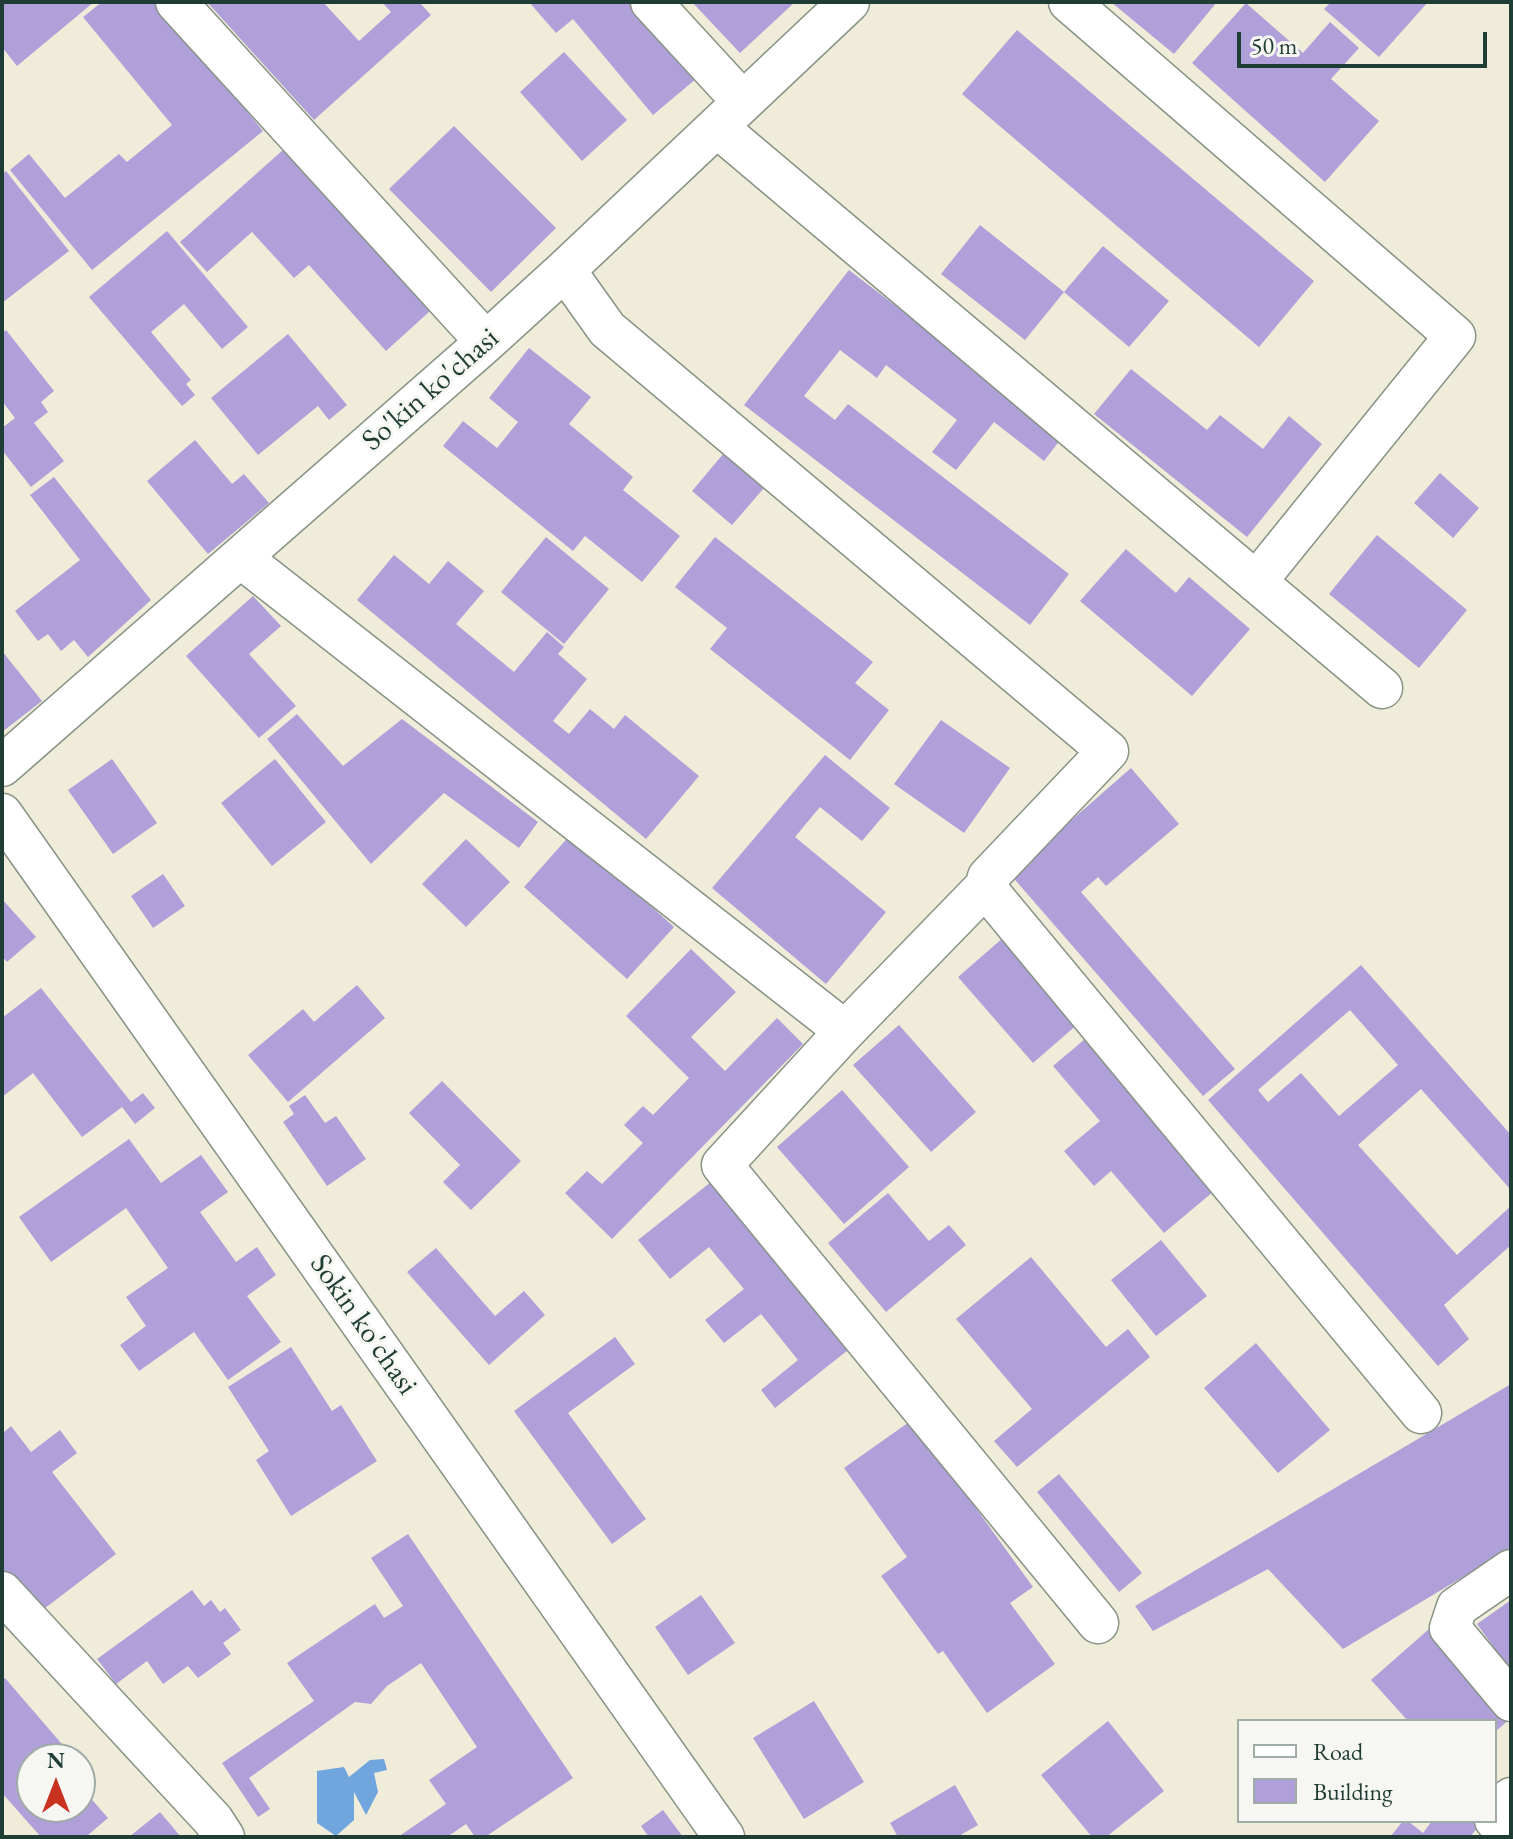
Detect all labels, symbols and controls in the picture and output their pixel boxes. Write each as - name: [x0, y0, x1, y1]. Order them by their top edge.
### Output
- scale bar: [1241, 16, 1491, 66]
- text: 50 m: [1251, 30, 1298, 61]
- street label: So'kin ko'chasi: [355, 321, 507, 459]
- street label: Sokin ko'chasi: [301, 1248, 425, 1402]
- legend: [1237, 1719, 1497, 1823]
- text: Road: [1313, 1736, 1363, 1767]
- north arrow: [16, 1743, 96, 1823]
- text: N: [47, 1746, 65, 1775]
- text: Building: [1313, 1776, 1393, 1807]

